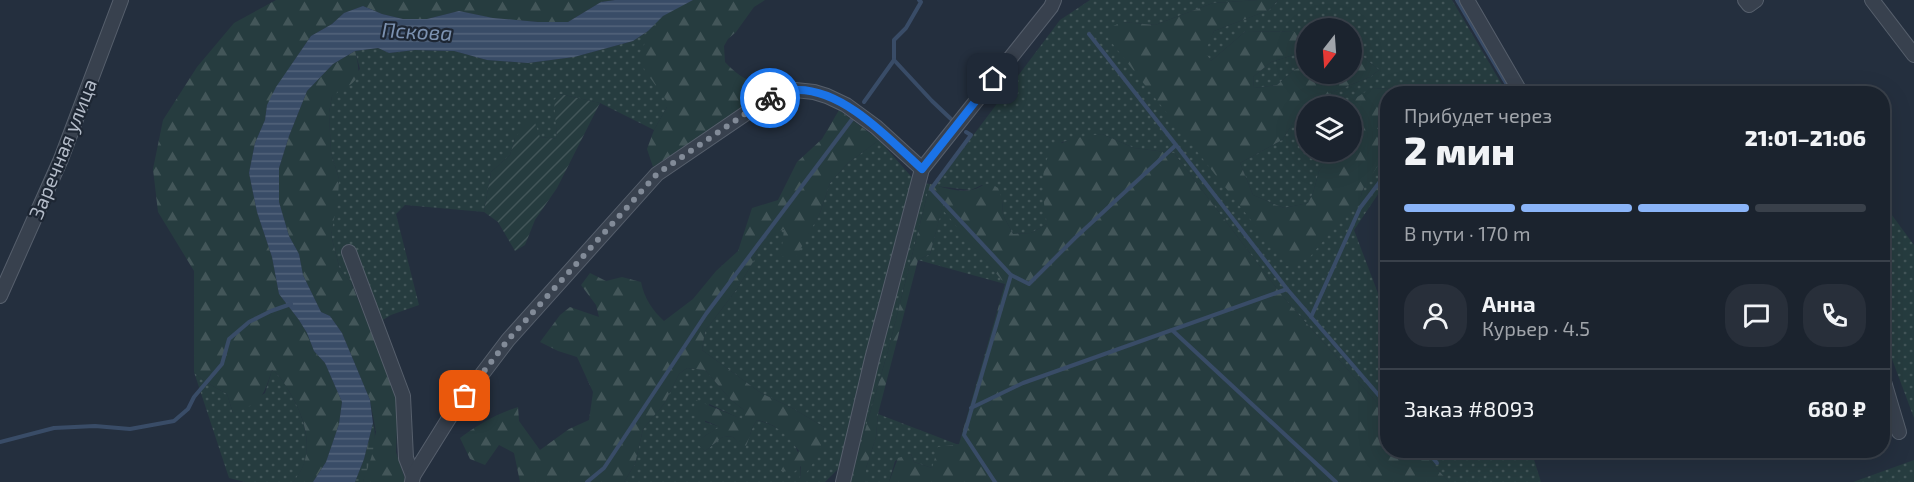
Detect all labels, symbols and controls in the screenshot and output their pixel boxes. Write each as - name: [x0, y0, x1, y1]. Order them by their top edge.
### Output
- water label: Пскова: [381, 16, 453, 45]
- north arrow: [1296, 18, 1362, 84]
- map controls: [1296, 18, 1362, 162]
- pin: [967, 53, 1018, 104]
- icon: home: [976, 62, 1009, 95]
- courier: [740, 68, 800, 128]
- street label: Заречная улица: [23, 75, 102, 223]
- icon: bike: [754, 82, 787, 115]
- button: layers: [1296, 96, 1362, 162]
- text: Прибудет через: [1404, 103, 1552, 127]
- text: 21:01–21:06: [1745, 124, 1866, 150]
- text: 2 мин: [1404, 126, 1515, 173]
- text: В пути · 170 m: [1404, 221, 1530, 245]
- button: person: [1404, 284, 1467, 347]
- button: chat: [1725, 284, 1788, 347]
- button: phone: [1803, 284, 1866, 347]
- text: Анна: [1482, 290, 1536, 316]
- text: Курьер · 4.5: [1482, 316, 1590, 340]
- pin: [439, 370, 490, 421]
- icon: bag: [448, 379, 481, 412]
- text: Заказ #8093: [1404, 395, 1535, 421]
- text: 680 ₽: [1808, 395, 1866, 421]

